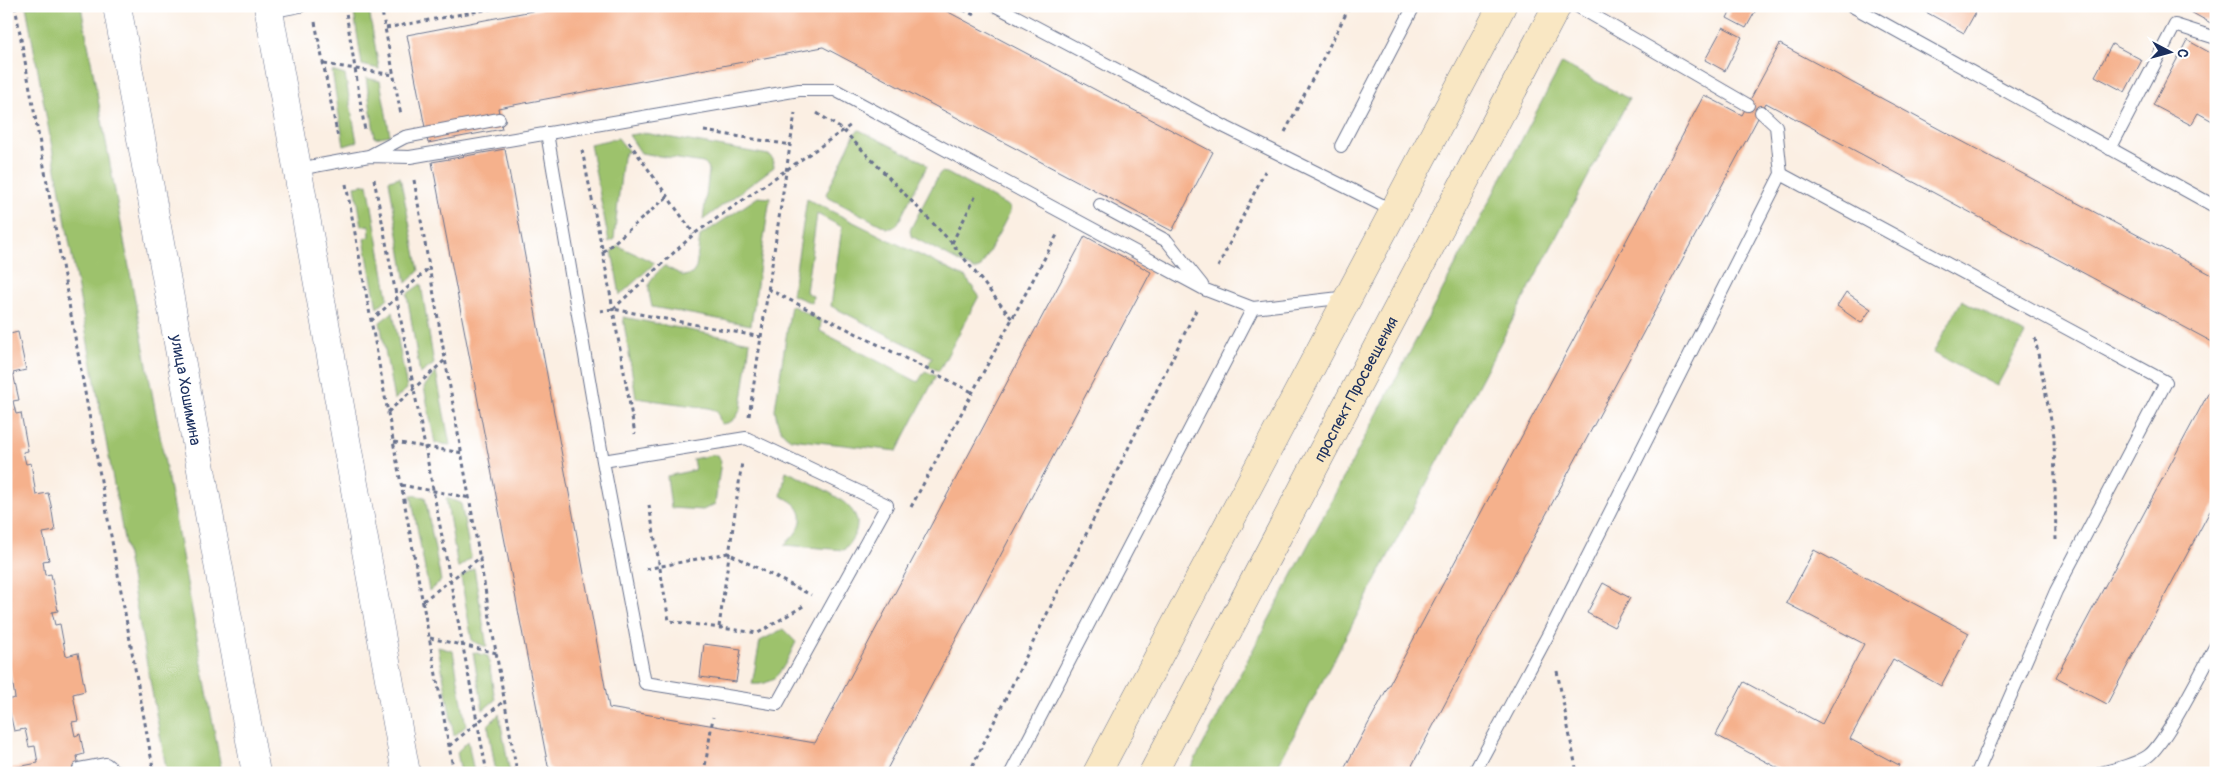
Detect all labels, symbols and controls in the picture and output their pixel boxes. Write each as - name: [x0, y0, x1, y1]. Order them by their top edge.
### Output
- north arrow: [2144, 28, 2194, 78]
- text: С: [2173, 48, 2191, 59]
- street label: проспект Просвещения: [1310, 313, 1403, 466]
- street label: улица Хошимина: [166, 332, 205, 447]

